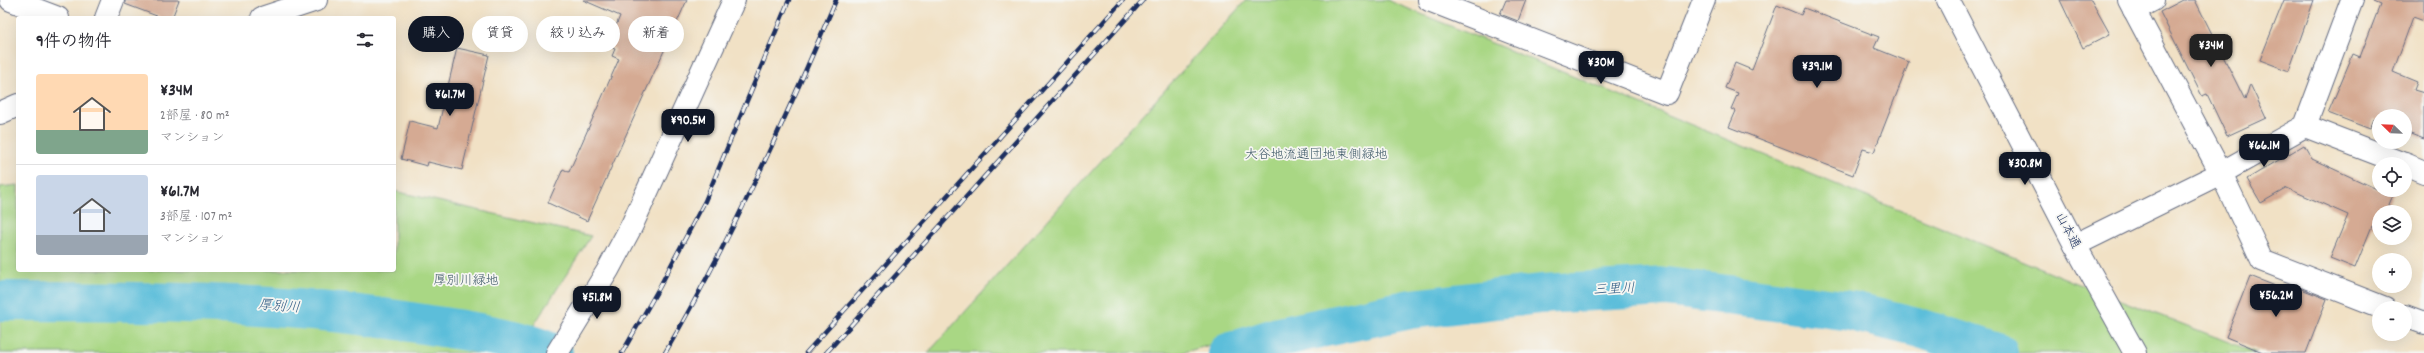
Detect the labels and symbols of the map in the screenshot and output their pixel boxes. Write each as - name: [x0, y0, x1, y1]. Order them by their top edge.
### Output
- pin: ¥34M: [2187, 34, 2235, 68]
- pin: ¥30M: [1577, 51, 1625, 85]
- pin: ¥39.1M: [1784, 55, 1850, 89]
- pin: ¥61.7M: [417, 83, 483, 117]
- pin: ¥90.5M: [655, 109, 721, 143]
- north arrow: [2372, 109, 2412, 149]
- pin: ¥66.1M: [2231, 134, 2297, 168]
- park label: 大谷地流通団地東側緑地: [1244, 146, 1388, 165]
- pin: ¥30.8M: [1992, 152, 2058, 186]
- street label: 山本通: [2049, 209, 2085, 253]
- park label: 厚別川緑地: [433, 272, 499, 291]
- water label: 三里川: [1593, 279, 1635, 301]
- pin: ¥56.2M: [2243, 284, 2309, 318]
- pin: ¥51.8M: [564, 286, 630, 320]
- water label: 厚別川: [257, 295, 301, 319]

